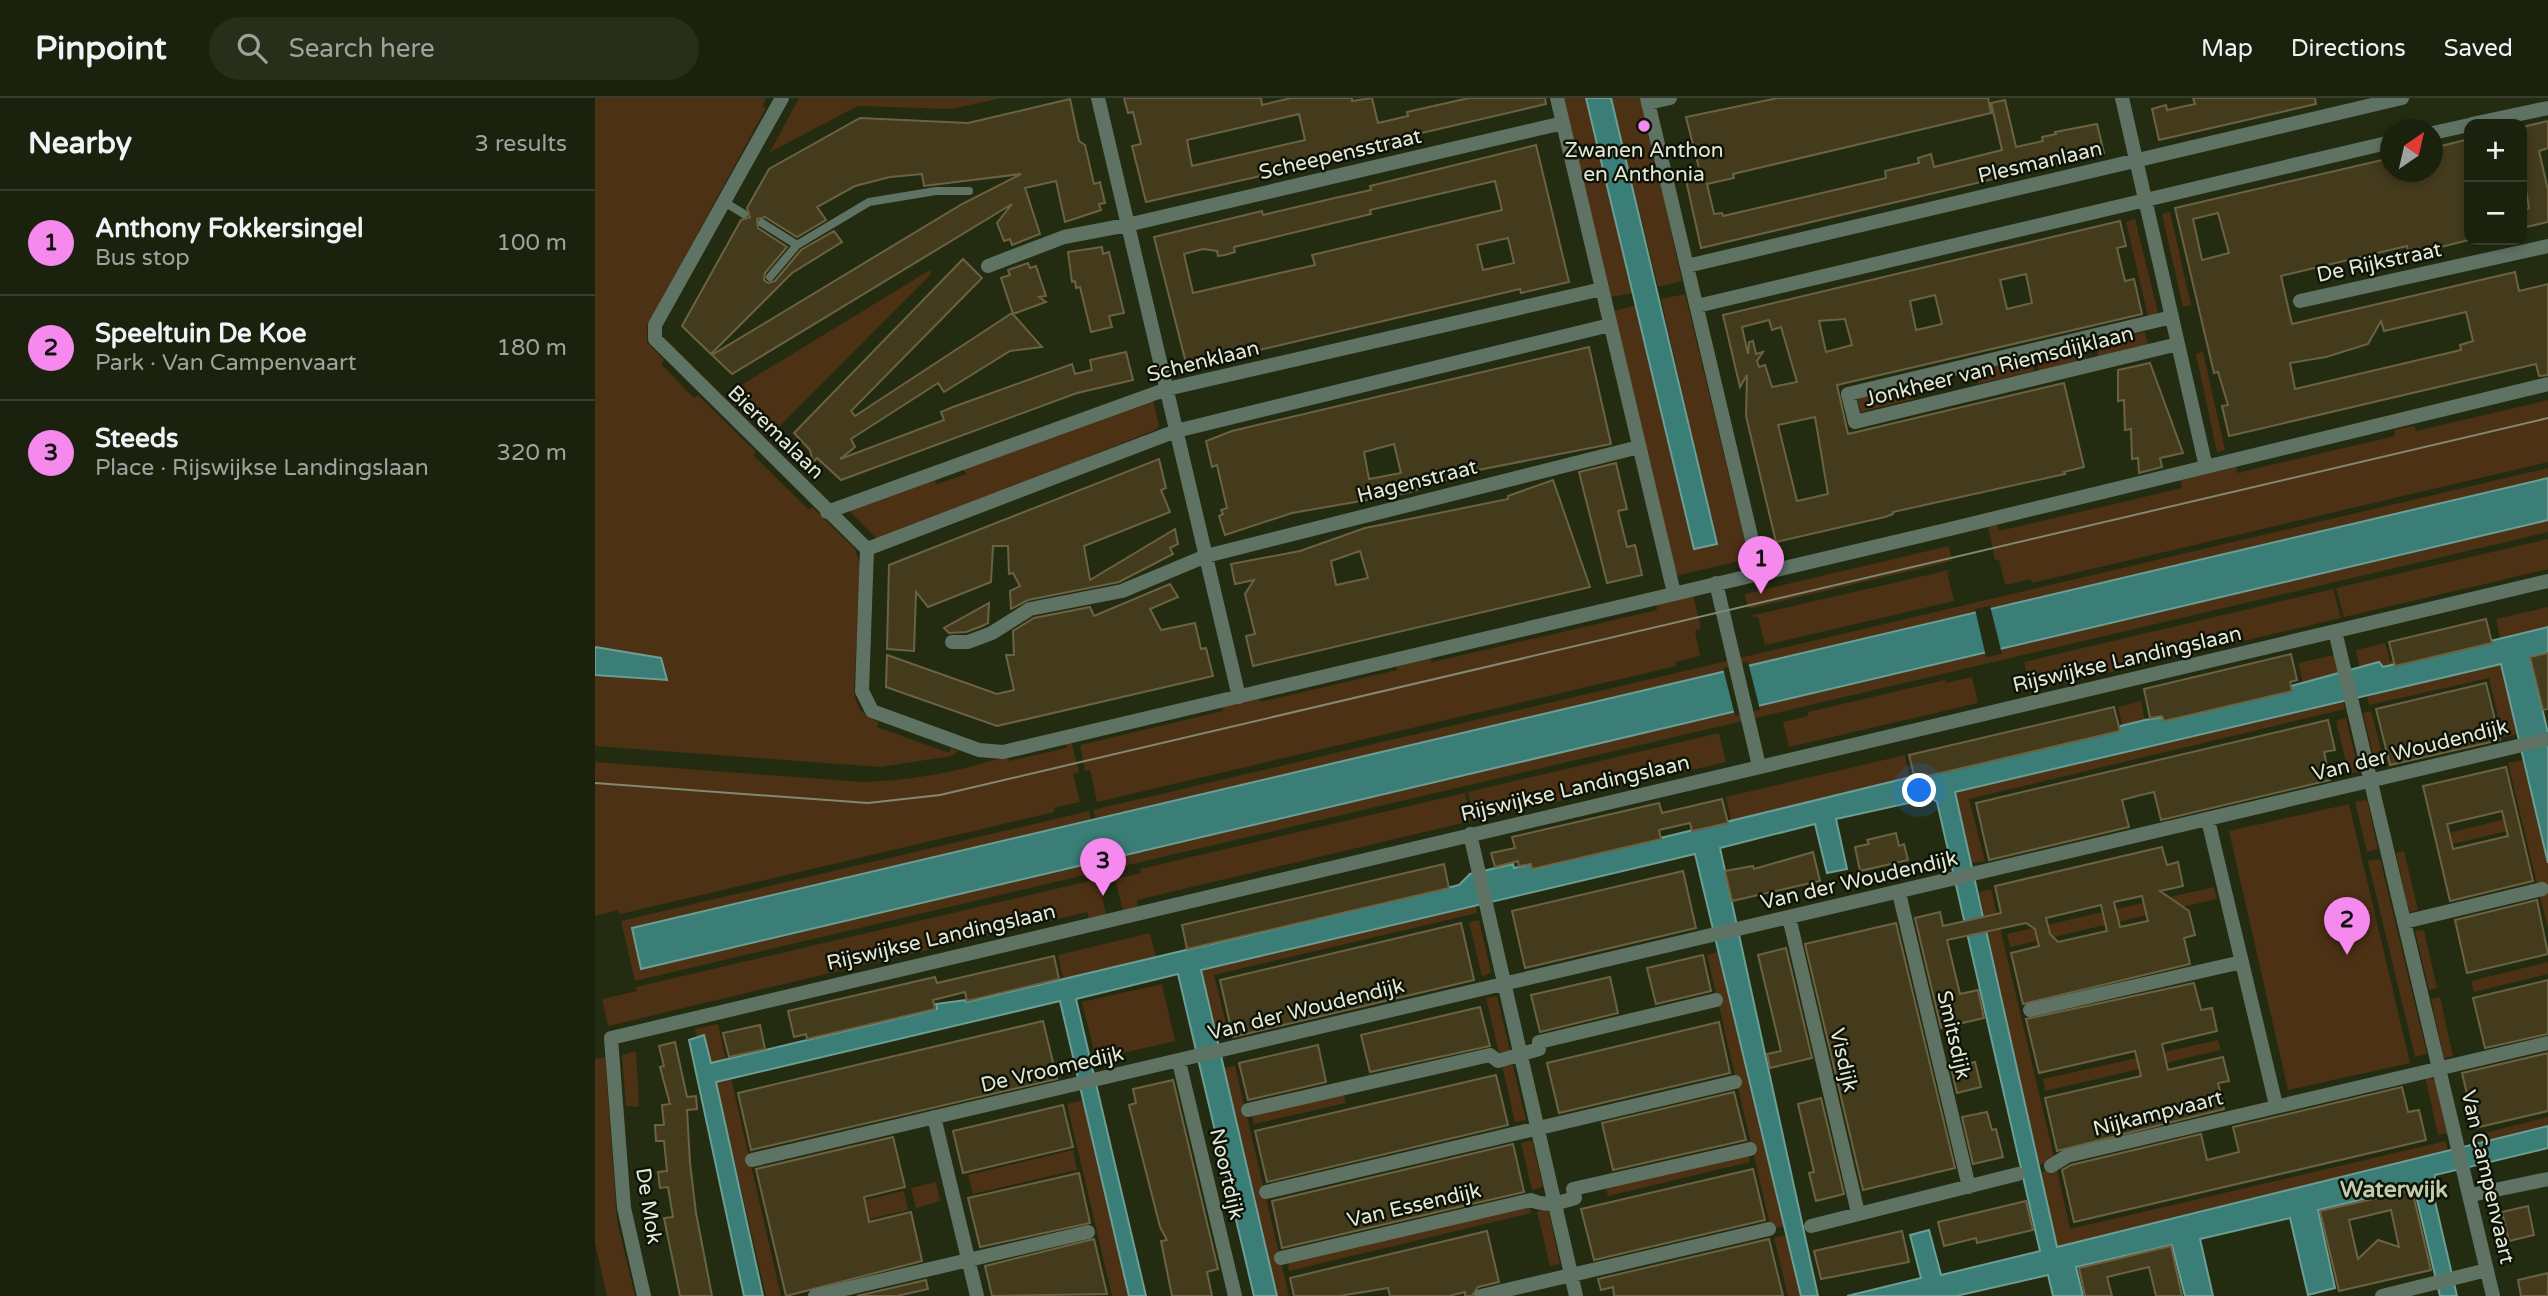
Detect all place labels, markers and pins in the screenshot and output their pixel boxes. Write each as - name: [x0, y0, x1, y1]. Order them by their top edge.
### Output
- marker: Zwanen Anthon en Anthonia: [1636, 118, 1652, 134]
- place label: Zwanen Anthon en Anthonia: [1564, 138, 1724, 187]
- pin: 1: [1738, 536, 1784, 594]
- pin: 3: [1080, 838, 1126, 896]
- pin: 2: [2324, 897, 2370, 955]

